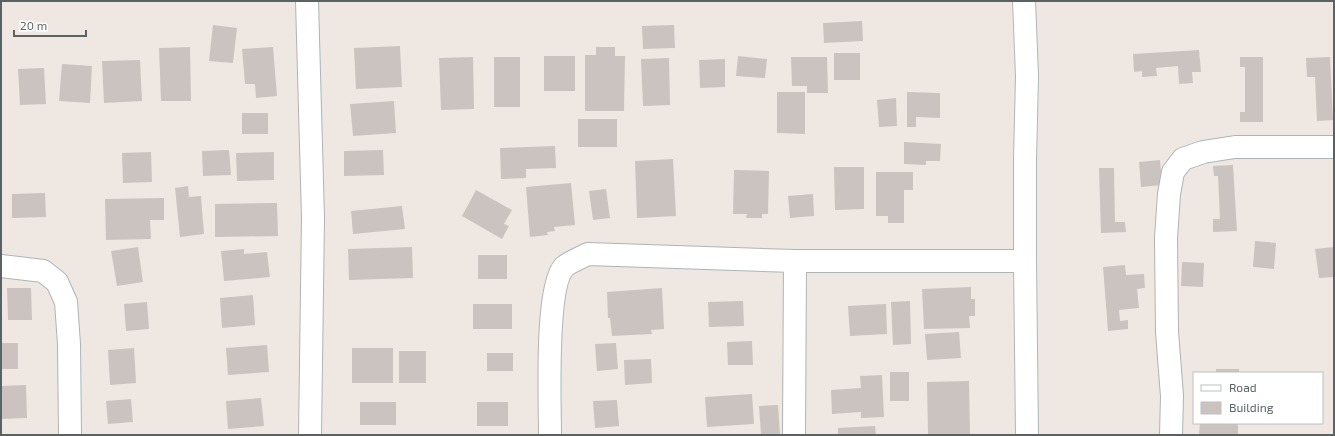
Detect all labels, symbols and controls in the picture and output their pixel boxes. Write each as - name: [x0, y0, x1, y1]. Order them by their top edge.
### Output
- scale bar: [14, 12, 86, 38]
- text: 20 m: [20, 18, 47, 32]
- legend: [1193, 372, 1323, 424]
- text: Road: [1229, 380, 1257, 394]
- text: Building: [1229, 400, 1274, 414]

